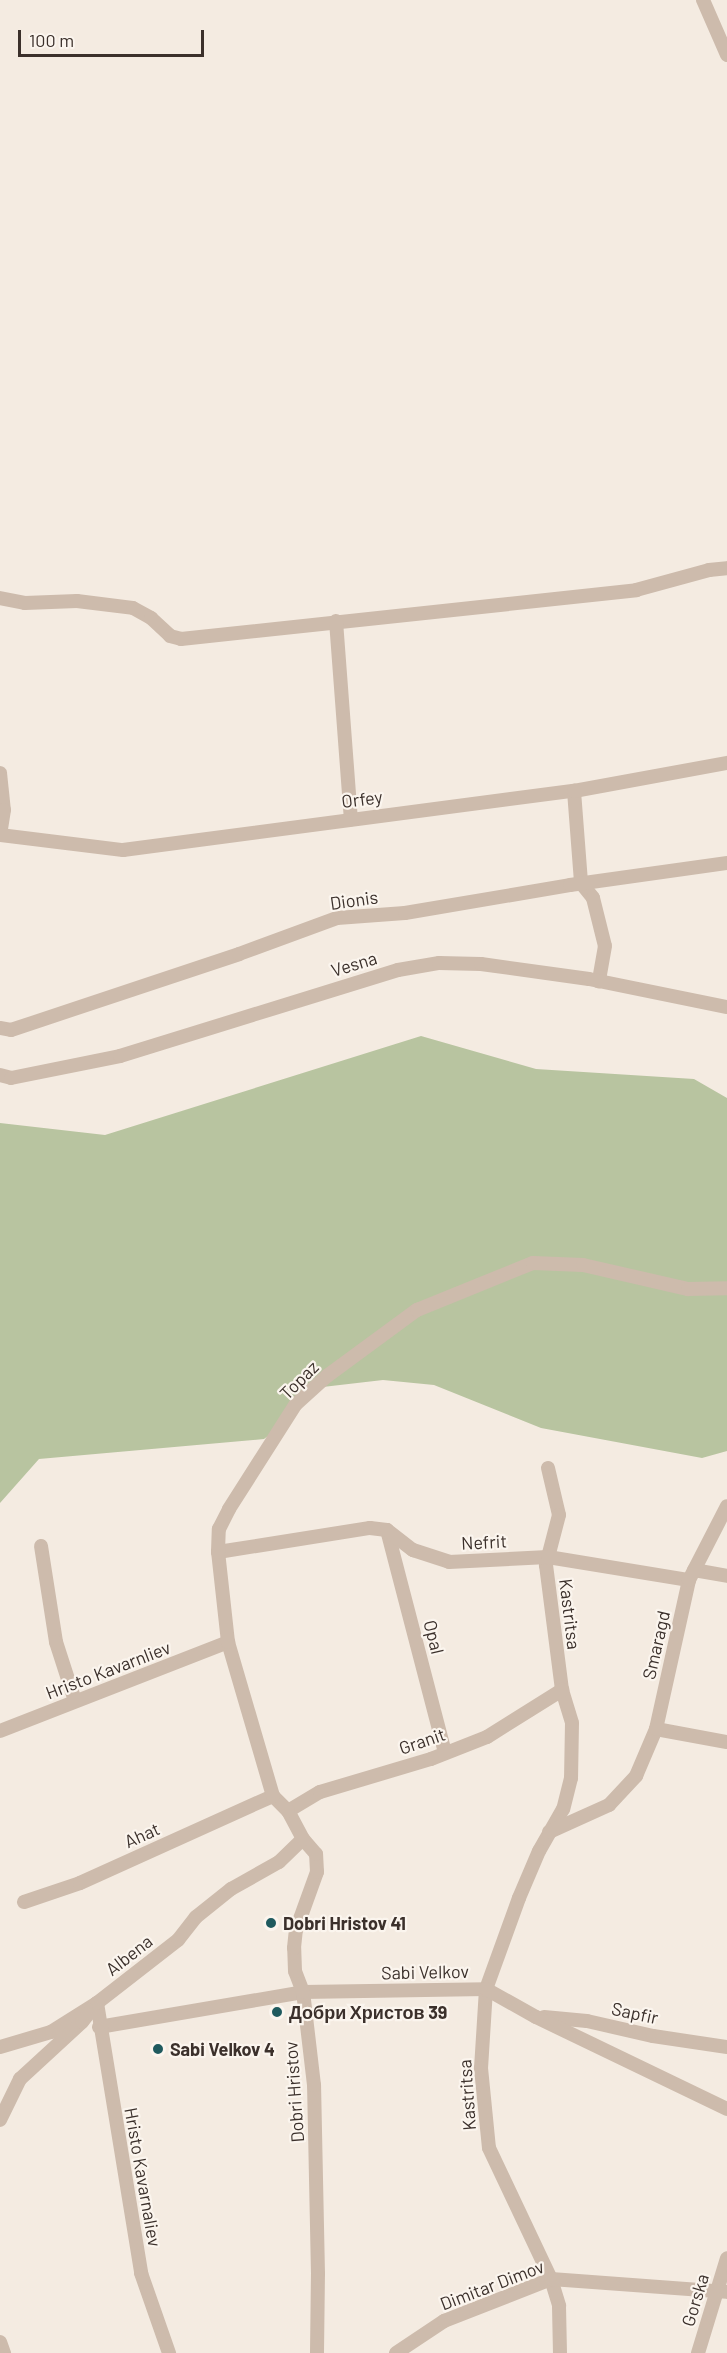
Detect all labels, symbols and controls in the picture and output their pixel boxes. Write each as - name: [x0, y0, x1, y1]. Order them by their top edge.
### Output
- scale bar: [21, 18, 207, 56]
- text: 100 m: [29, 29, 74, 51]
- street label: Orfey: [340, 786, 384, 812]
- street label: Dionis: [328, 886, 380, 914]
- street label: Vesna: [329, 947, 379, 981]
- street label: Topaz: [275, 1356, 323, 1404]
- street label: Nefrit: [461, 1530, 507, 1554]
- street label: Kastritsa: [555, 1577, 585, 1651]
- street label: Smaragd: [638, 1609, 674, 1681]
- street label: Opal: [419, 1618, 449, 1656]
- street label: Hristo Kavarnliev: [43, 1636, 173, 1704]
- street label: Granit: [396, 1723, 448, 1759]
- street label: Ahat: [121, 1818, 163, 1852]
- place label: Dobri Hristov 41: [283, 1912, 406, 1934]
- marker: Dobri Hristov 41: [264, 1916, 278, 1930]
- street label: Albena: [101, 1930, 157, 1980]
- street label: Sabi Velkov: [381, 1960, 469, 1984]
- street label: Sapfir: [610, 1998, 660, 2028]
- place label: Добри Христов 39: [289, 2001, 447, 2023]
- marker: Добри Христов 39: [270, 2005, 284, 2019]
- place label: Sabi Velkov 4: [170, 2038, 275, 2060]
- street label: Dobri Hristov: [280, 2041, 308, 2143]
- marker: Sabi Velkov 4: [151, 2042, 165, 2056]
- street label: Kastritsa: [454, 2059, 480, 2131]
- street label: Hristo Kavarnaliev: [120, 2106, 166, 2248]
- street label: Dimitar Dimov: [437, 2255, 547, 2315]
- street label: Gorska: [677, 2271, 713, 2329]

